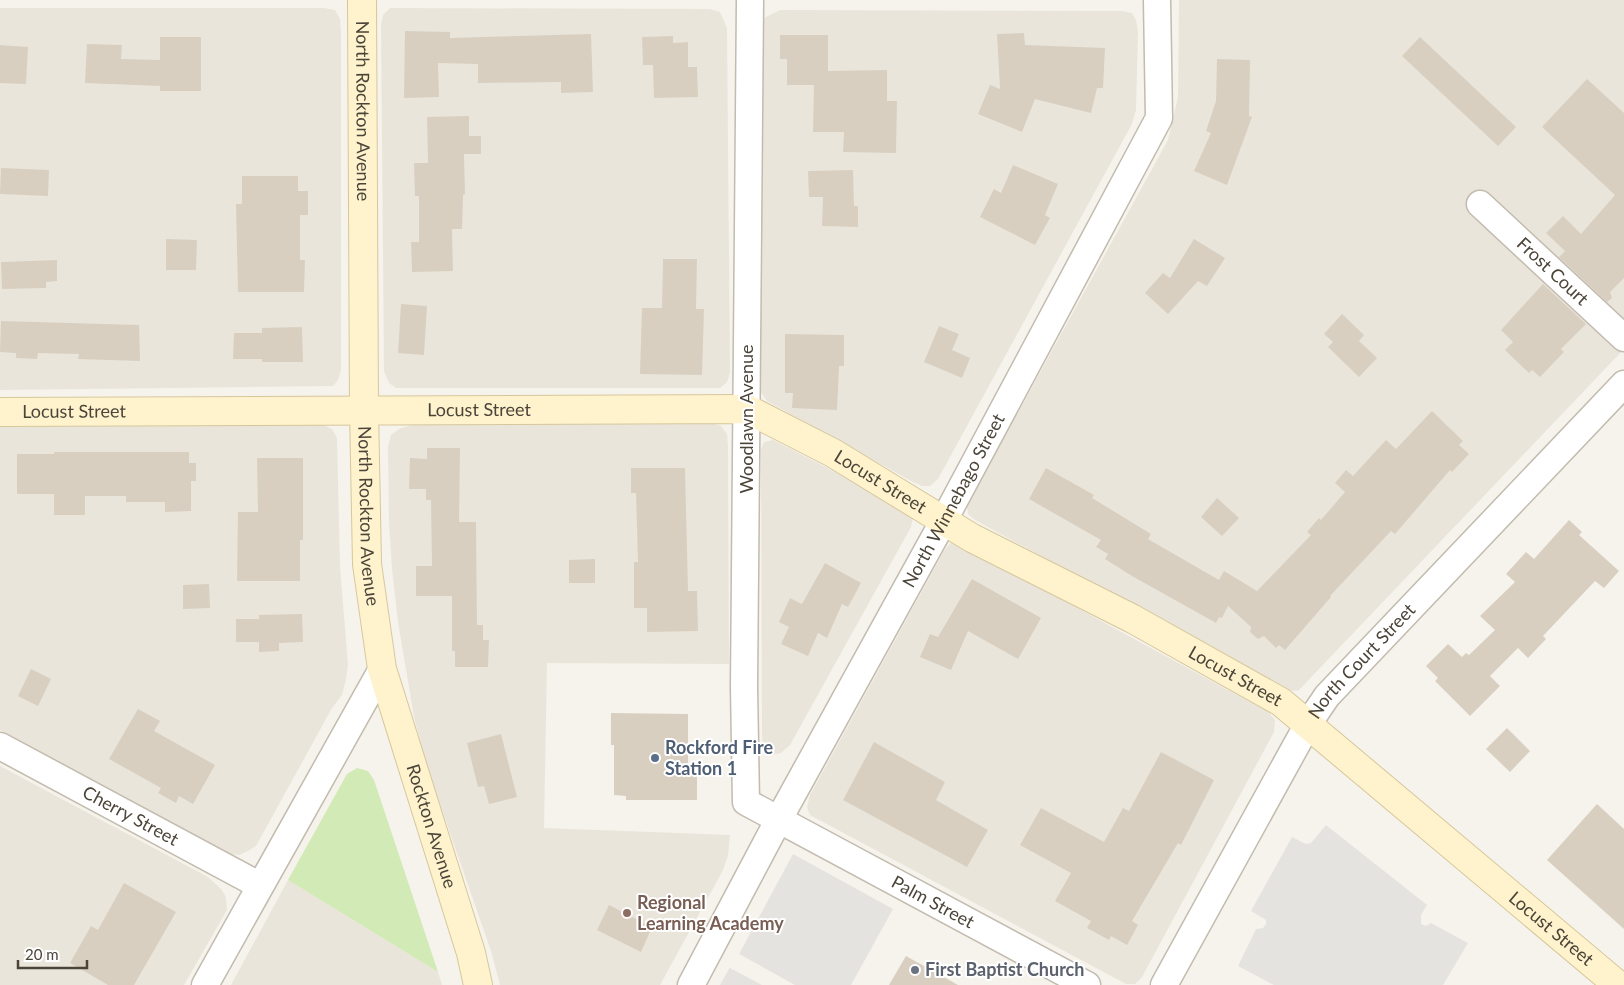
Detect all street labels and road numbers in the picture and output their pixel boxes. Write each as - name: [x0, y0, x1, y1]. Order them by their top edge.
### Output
- street label: North Rockton Avenue: [352, 21, 375, 201]
- street label: Frost Court: [1513, 232, 1594, 310]
- street label: Woodlawn Avenue: [735, 344, 757, 494]
- street label: Locust Street: [427, 398, 531, 420]
- street label: Locust Street: [22, 399, 126, 422]
- street label: North Winnebago Street: [897, 409, 1009, 591]
- street label: North Rockton Avenue: [354, 426, 385, 607]
- street label: Locust Street: [831, 445, 931, 518]
- street label: North Court Street: [1303, 598, 1420, 722]
- street label: Locust Street: [1185, 640, 1287, 711]
- street label: Rockton Avenue: [402, 761, 462, 891]
- street label: Cherry Street: [79, 780, 183, 850]
- street label: Palm Street: [888, 870, 979, 933]
- street label: Locust Street: [1505, 886, 1599, 970]

